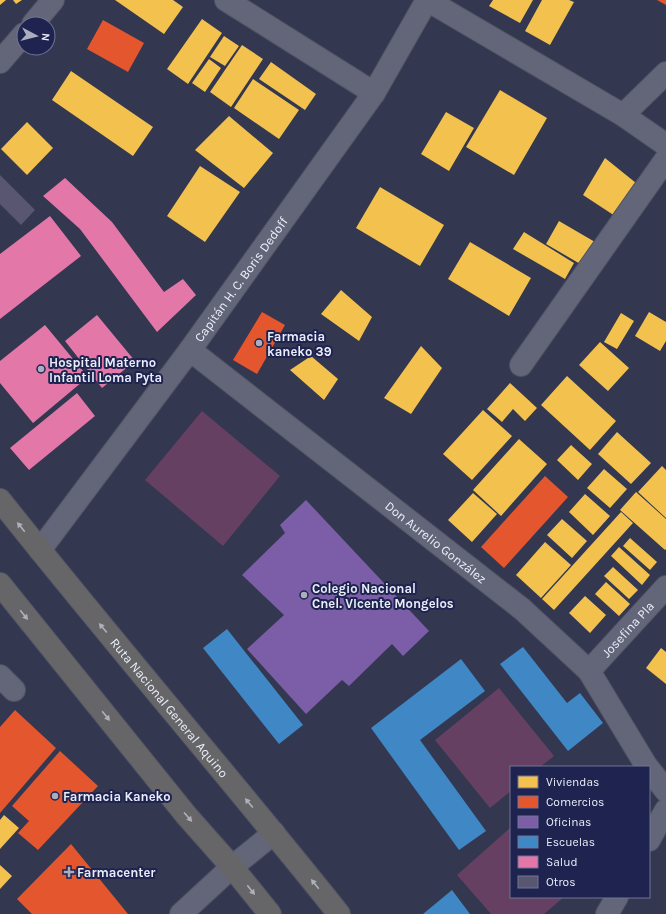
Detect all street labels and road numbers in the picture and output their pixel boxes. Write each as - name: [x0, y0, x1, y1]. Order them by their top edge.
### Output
- street label: Capitán H. C. Boris Dedoff: [191, 214, 291, 345]
- street label: Don Aurelio González: [382, 498, 489, 586]
- street label: Josefina Pla: [599, 598, 657, 660]
- street label: Ruta Nacional General Aquino: [107, 635, 231, 781]

